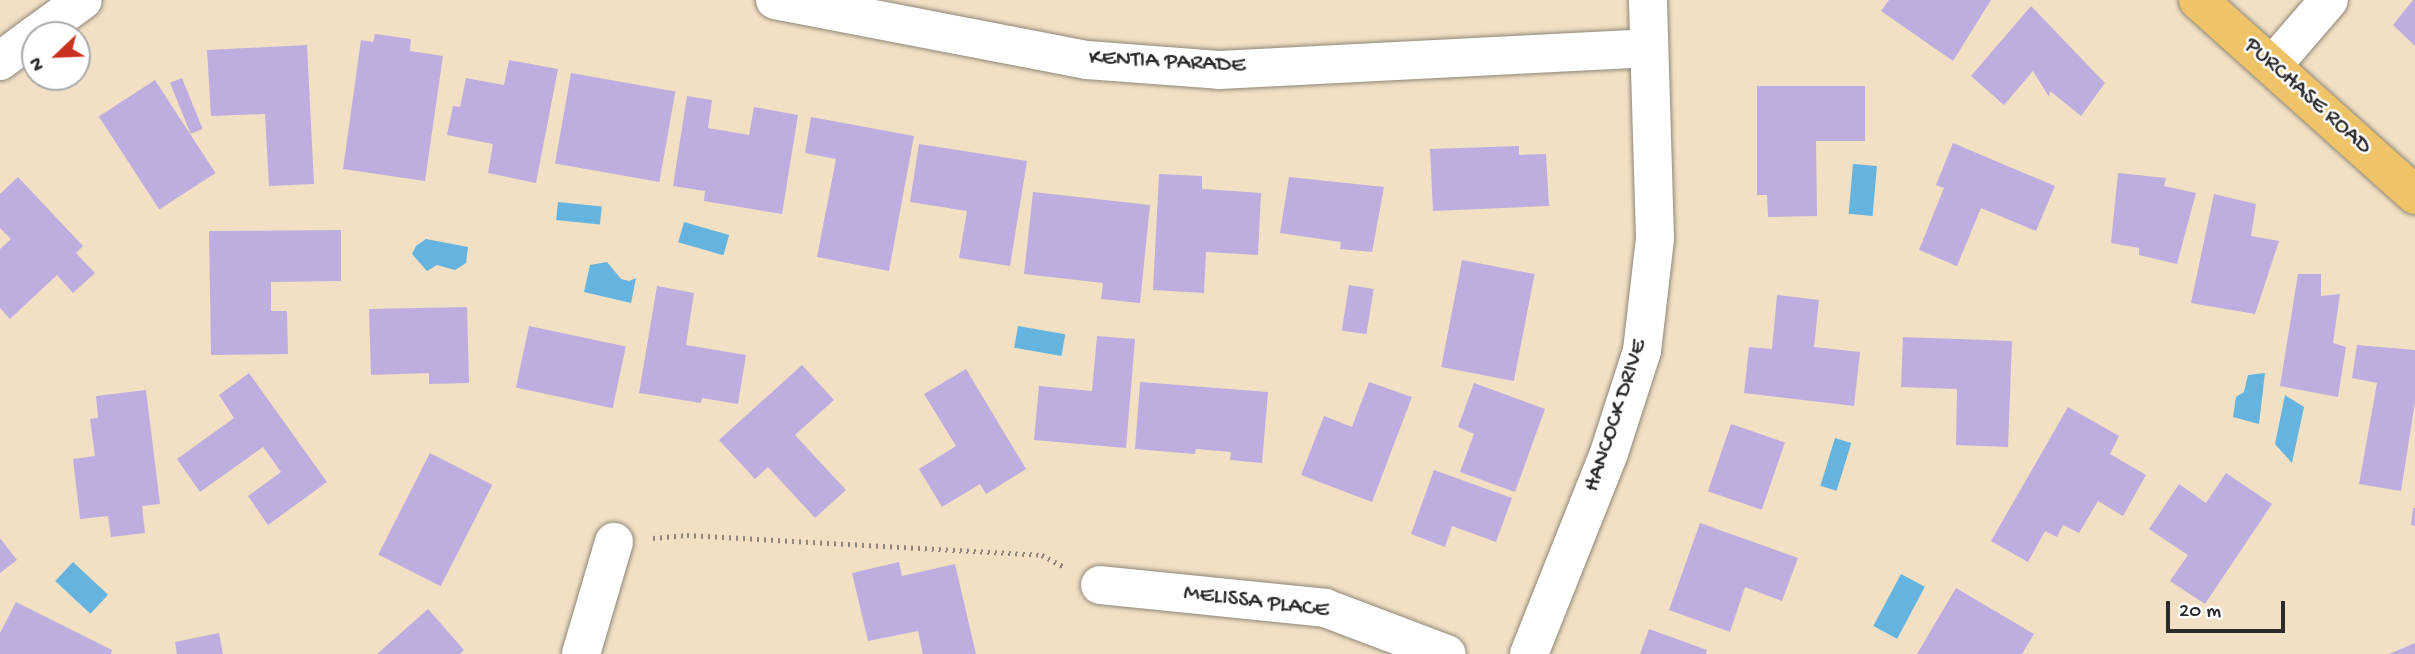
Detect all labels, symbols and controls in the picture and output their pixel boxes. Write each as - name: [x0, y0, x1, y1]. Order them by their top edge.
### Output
- north arrow: [21, 21, 91, 91]
- street label: PURCHASE ROAD: [2238, 33, 2376, 161]
- street label: KENTIA PARADE: [1088, 45, 1246, 81]
- text: N: [25, 53, 51, 74]
- street label: HANCOCK DRIVE: [1579, 336, 1655, 496]
- street label: MELISSA PLACE: [1182, 580, 1330, 626]
- scale bar: [2170, 588, 2289, 632]
- text: 20 m: [2179, 600, 2221, 625]

